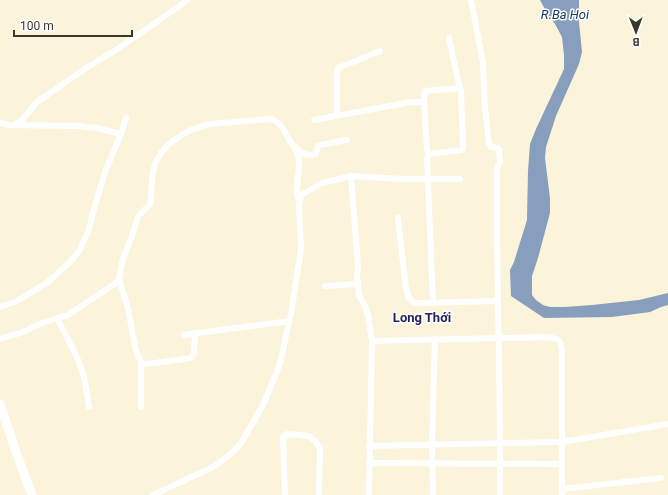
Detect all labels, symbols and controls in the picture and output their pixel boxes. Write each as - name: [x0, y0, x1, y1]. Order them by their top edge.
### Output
- water label: R.Ba Hoi: [541, 7, 590, 22]
- scale bar: [14, 12, 132, 38]
- north arrow: [616, 12, 656, 52]
- text: 100 m: [20, 19, 54, 33]
- text: B: [633, 35, 640, 48]
- district label: Long Thới: [393, 310, 451, 325]

